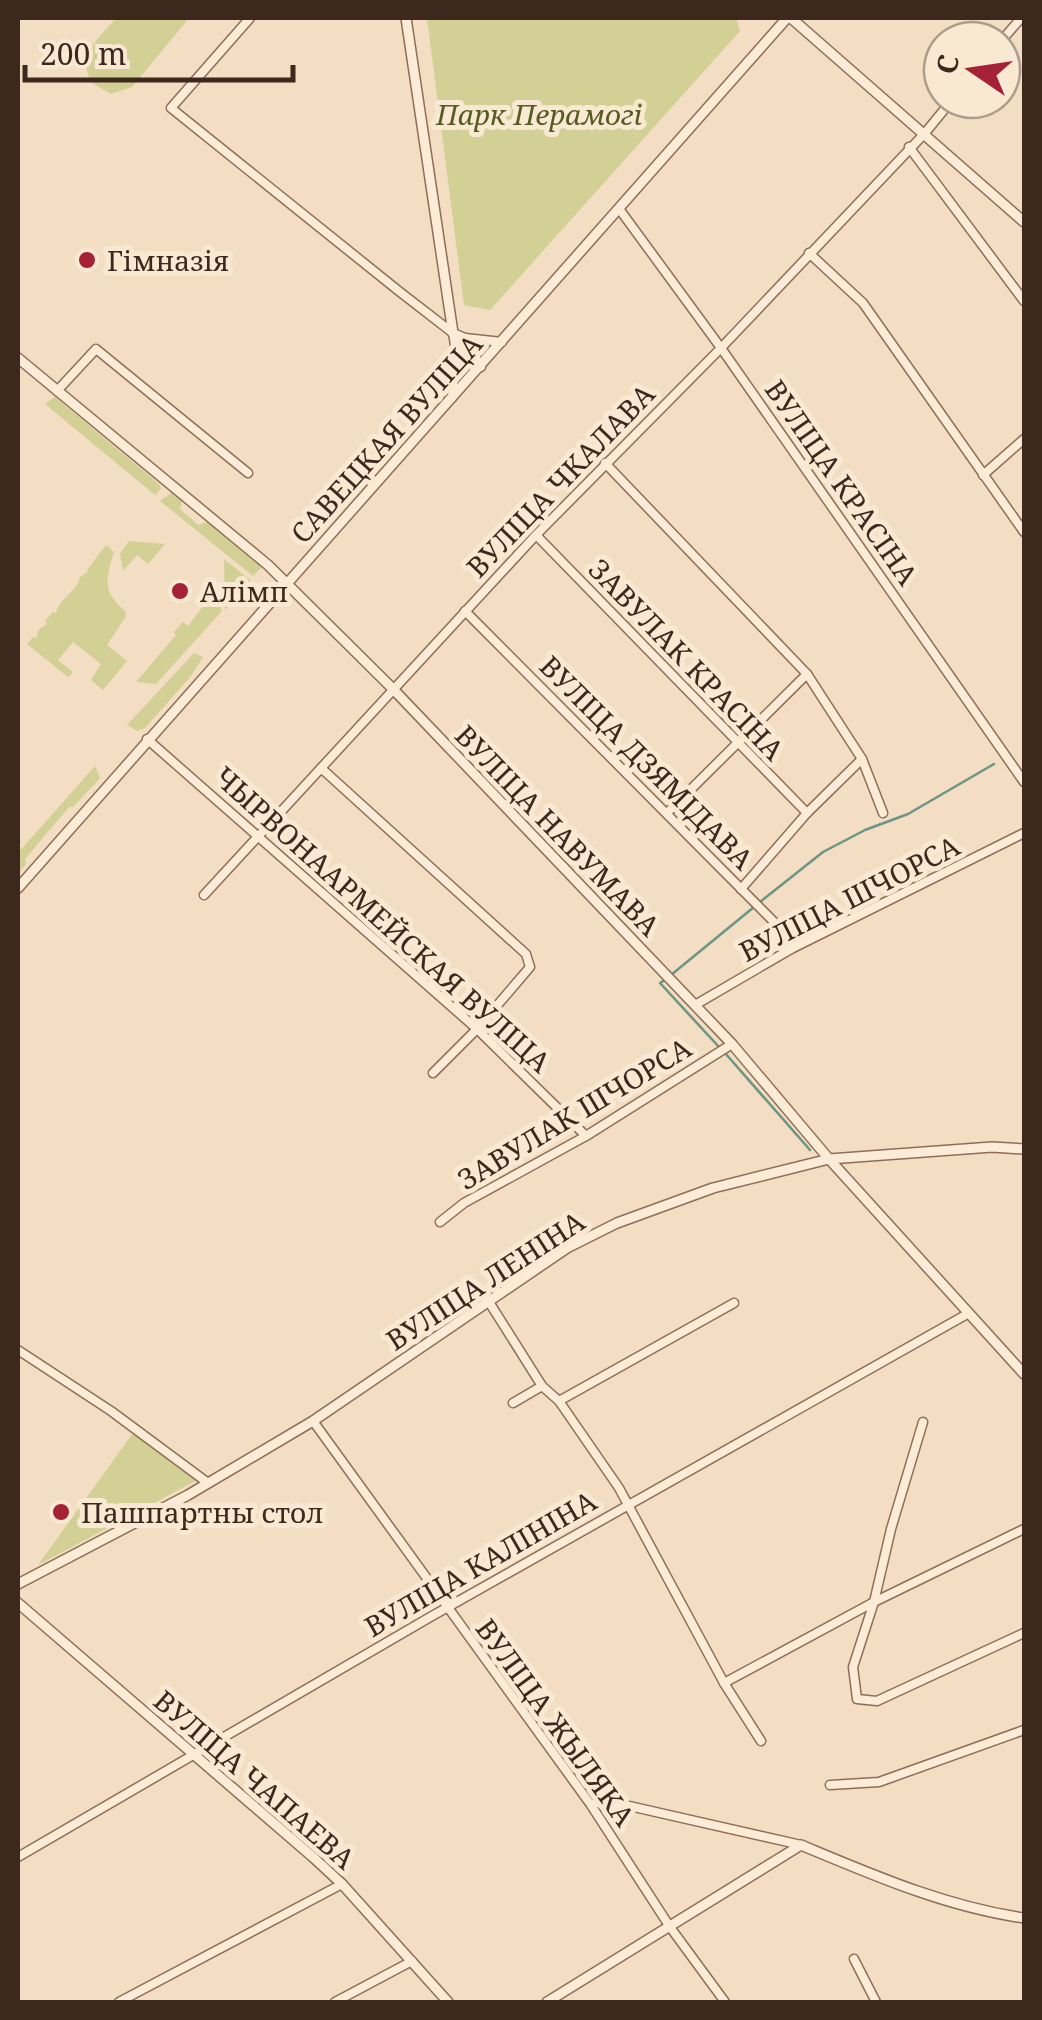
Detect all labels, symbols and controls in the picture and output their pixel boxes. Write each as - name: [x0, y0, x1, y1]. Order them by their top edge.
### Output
- scale bar: [25, 20, 292, 82]
- north arrow: [922, 20, 1022, 120]
- text: 200 m: [40, 33, 126, 74]
- text: С: [926, 51, 967, 77]
- park label: Парк Перамогі: [435, 95, 642, 133]
- place label: Гімназія: [107, 241, 229, 279]
- marker: Гімназія: [76, 249, 98, 271]
- street label: САВЕЦКАЯ ВУЛІЦА: [282, 325, 490, 551]
- street label: ВУЛІЦА КРАСІНА: [757, 372, 927, 592]
- street label: ВУЛІЦА ЧКАЛАВА: [458, 375, 663, 585]
- street label: ЗАВУЛАК КРАСІНА: [581, 550, 793, 768]
- place label: Алімп: [200, 572, 288, 610]
- marker: Алімп: [169, 580, 191, 602]
- street label: ВУЛІЦА ДЗЯМІДАВА: [532, 647, 762, 877]
- street label: ВУЛІЦА НАВУМАВА: [447, 716, 669, 944]
- street label: ЧЫРВОНААРМЕЙСКАЯ ВУЛІЦА: [207, 758, 559, 1081]
- street label: ВУЛІЦА ШЧОРСА: [732, 826, 966, 970]
- street label: ЗАВУЛАК ШЧОРСА: [450, 1028, 698, 1198]
- street label: ВУЛІЦА ЛЕНІНА: [378, 1201, 592, 1358]
- street label: ВУЛІЦА КАЛІНІНА: [357, 1481, 603, 1645]
- place label: Пашпартны стол: [81, 1493, 323, 1531]
- marker: Пашпартны стол: [50, 1501, 72, 1523]
- street label: ВУЛІЦА ЖЫЛЯКА: [468, 1611, 644, 1834]
- street label: ВУЛІЦА ЧАПАЕВА: [146, 1681, 364, 1877]

